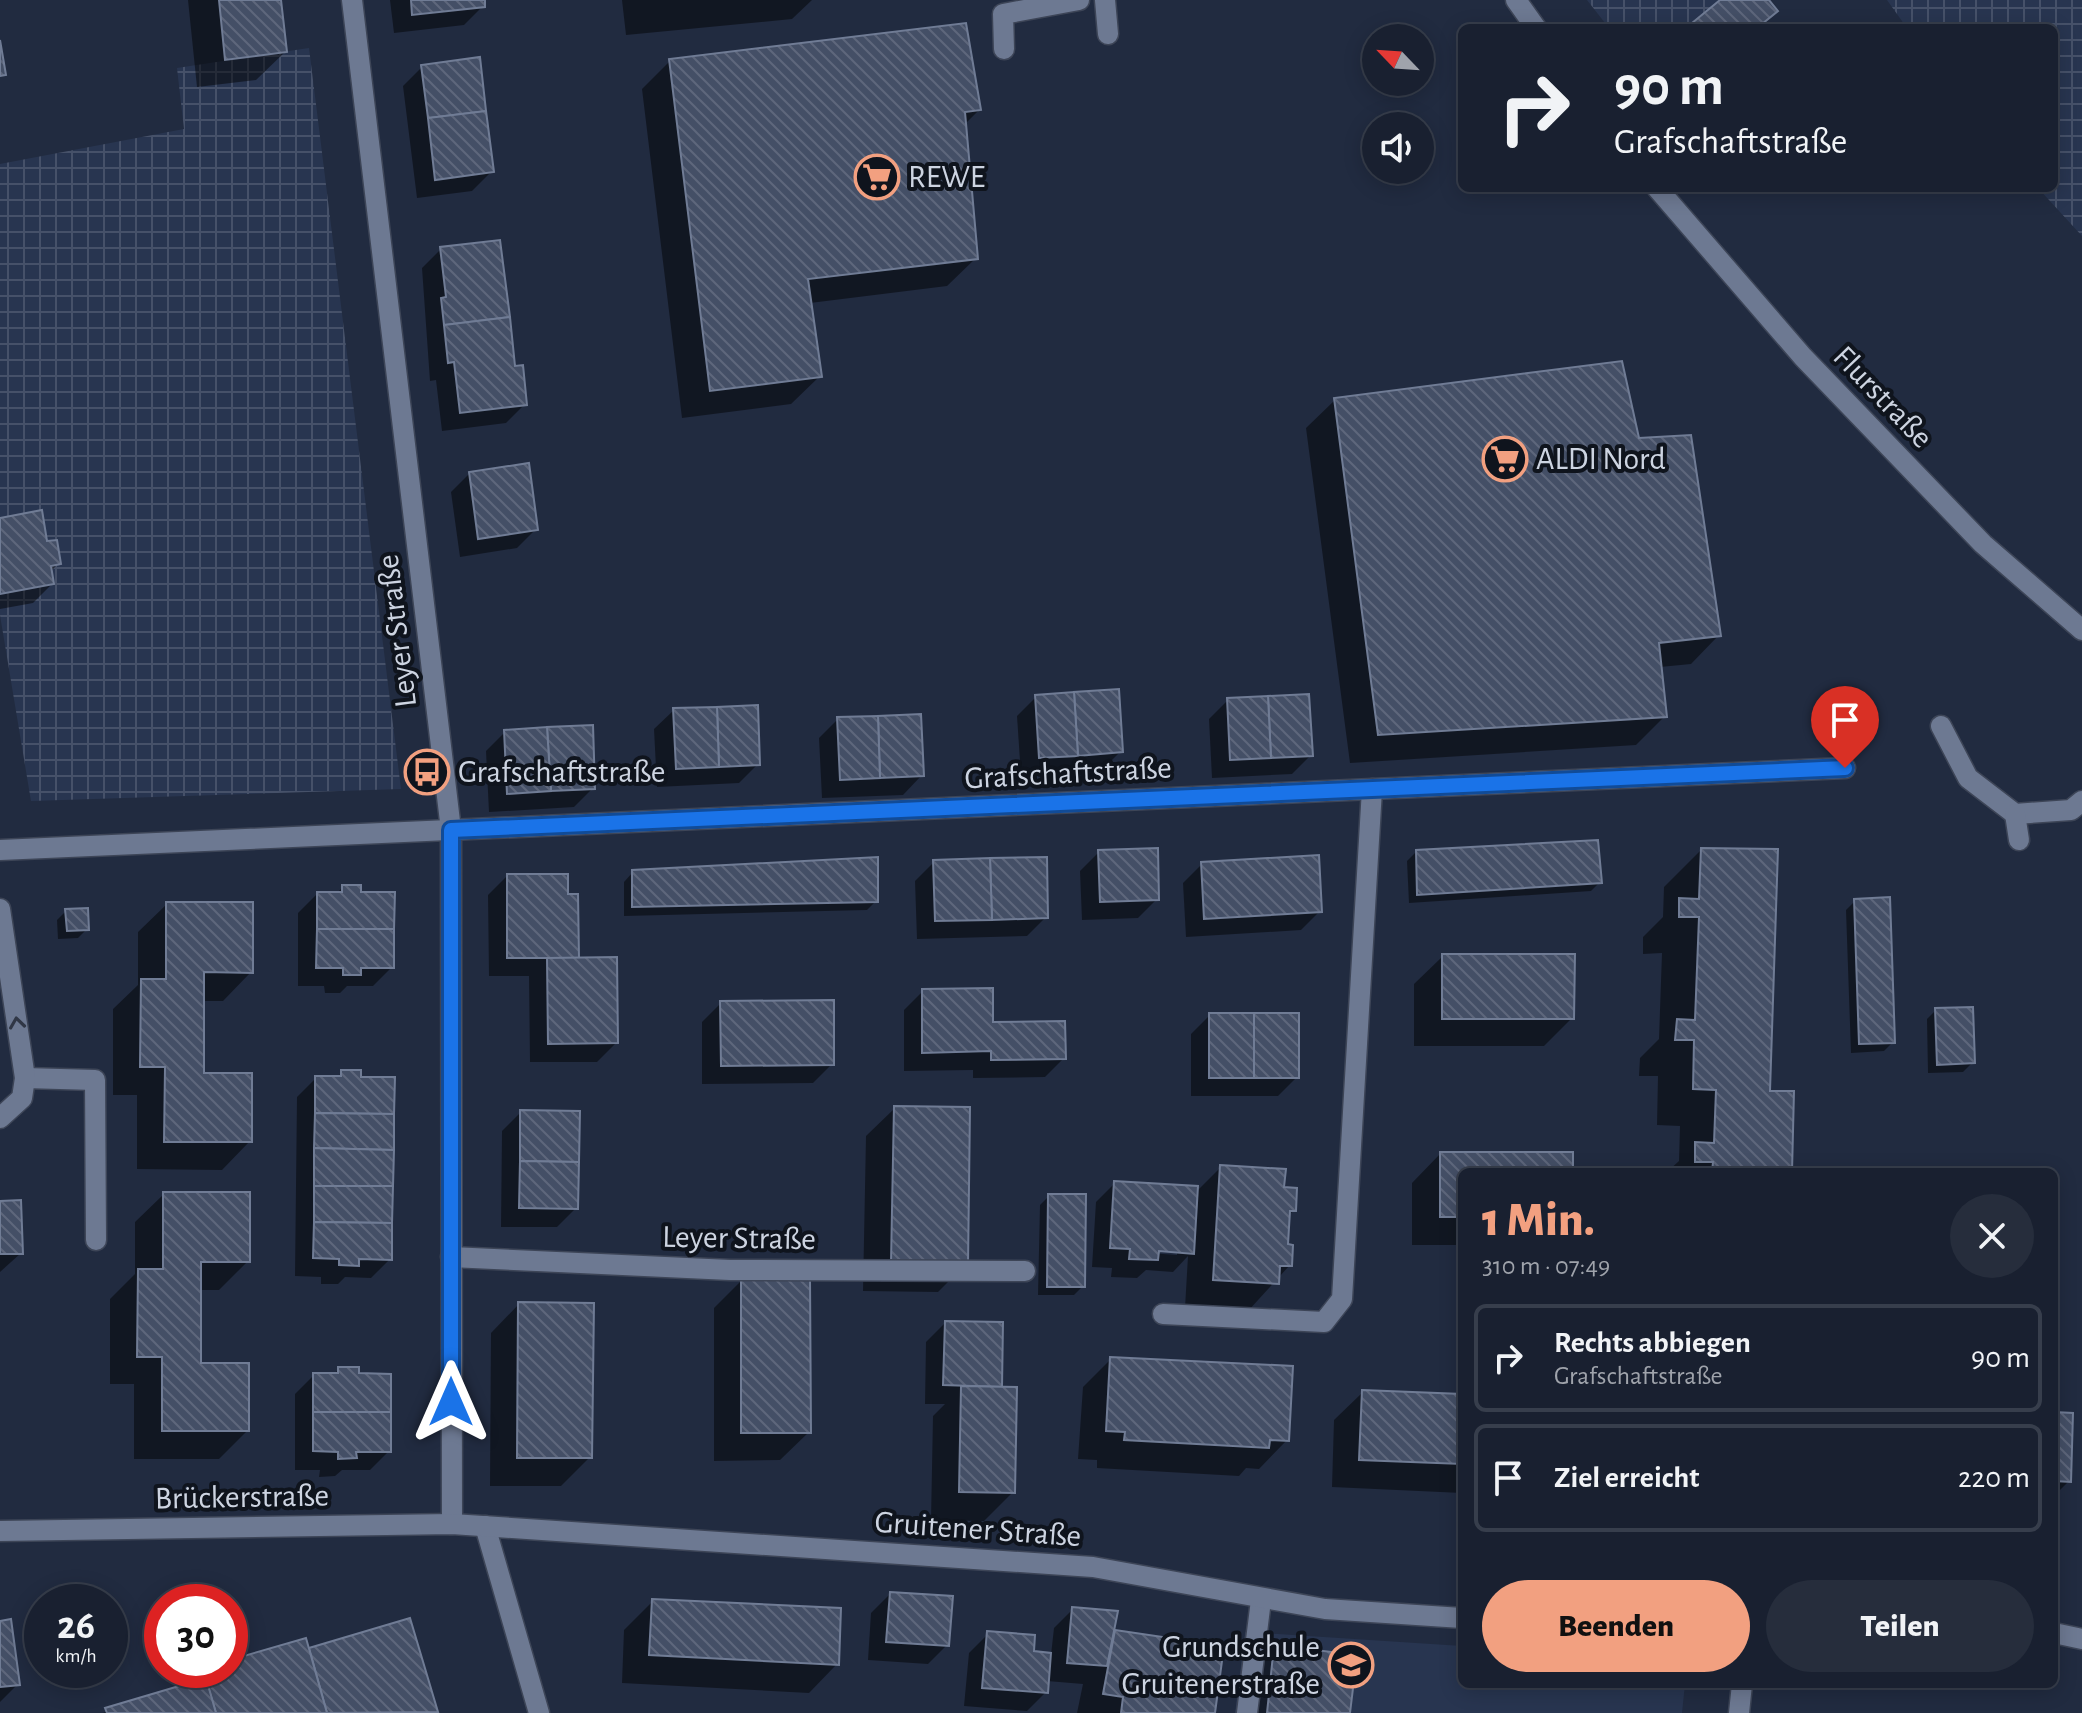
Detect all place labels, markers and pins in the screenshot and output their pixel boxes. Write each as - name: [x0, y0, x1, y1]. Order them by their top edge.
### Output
- supermarket icon: REWE: [853, 153, 901, 201]
- place label: REWE: [908, 161, 985, 193]
- supermarket icon: ALDI Nord: [1481, 435, 1529, 483]
- place label: ALDI Nord: [1536, 443, 1666, 475]
- pin: [1811, 686, 1879, 768]
- bus stop icon: Grafschaftstraße: [403, 748, 451, 796]
- place label: Grafschaftstraße: [458, 756, 666, 788]
- place label: Grundschule Gruitenerstraße: [1122, 1631, 1320, 1700]
- school or university icon: Grundschule Gruitenerstraße: [1327, 1641, 1375, 1689]

